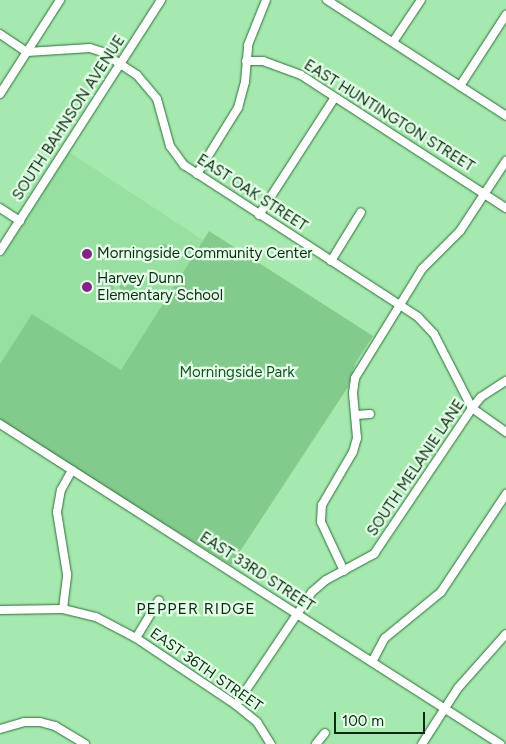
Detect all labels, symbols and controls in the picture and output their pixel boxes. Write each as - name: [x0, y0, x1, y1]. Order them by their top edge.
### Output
- street label: SOUTH BAHNSON AVENUE: [9, 32, 129, 204]
- street label: EAST HUNTINGTON STREET: [301, 56, 477, 176]
- street label: EAST OAK STREET: [194, 151, 310, 235]
- place label: Morningside Community Center: [97, 245, 312, 263]
- marker: Morningside Community Center: [81, 248, 93, 260]
- place label: Harvey Dunn Elementary School: [97, 269, 223, 304]
- marker: Harvey Dunn Elementary School: [81, 281, 93, 293]
- park label: Morningside Park: [179, 364, 295, 382]
- street label: SOUTH MELANIE LANE: [364, 396, 468, 540]
- street label: EAST 33RD STREET: [196, 528, 318, 616]
- district label: PEPPER RIDGE: [135, 599, 257, 619]
- street label: EAST 36TH STREET: [146, 624, 266, 716]
- scale bar: [336, 702, 427, 734]
- text: 100 m: [342, 712, 384, 730]

